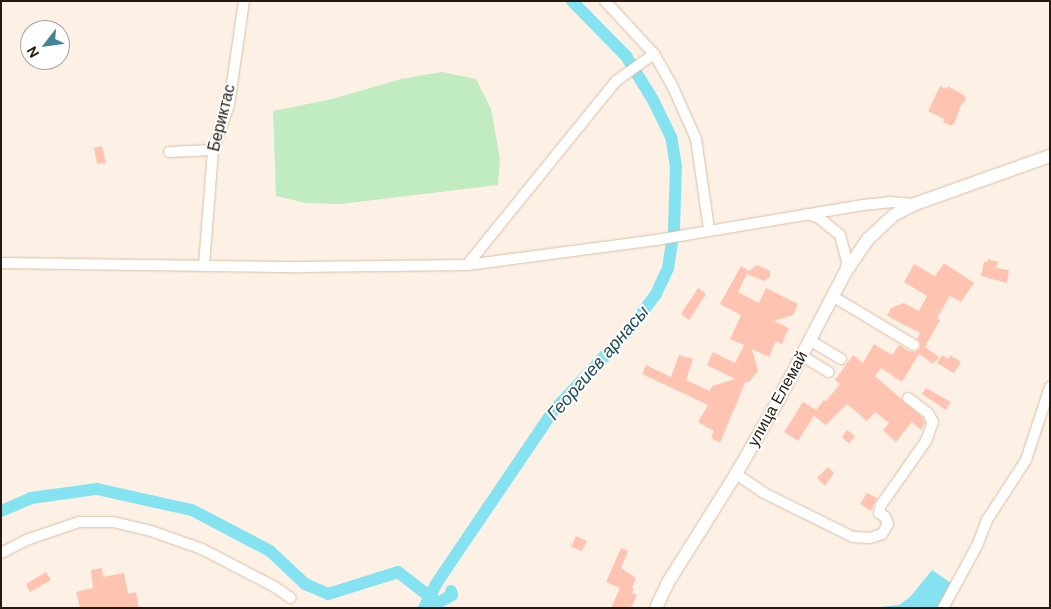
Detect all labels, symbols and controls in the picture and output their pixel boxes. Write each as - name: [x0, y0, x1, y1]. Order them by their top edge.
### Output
- north arrow: [20, 20, 70, 70]
- text: N: [23, 43, 43, 61]
- street label: Бериктас: [204, 82, 240, 154]
- water label: Георгиев арнасы: [542, 301, 654, 425]
- street label: улица Елемай: [744, 348, 812, 450]

